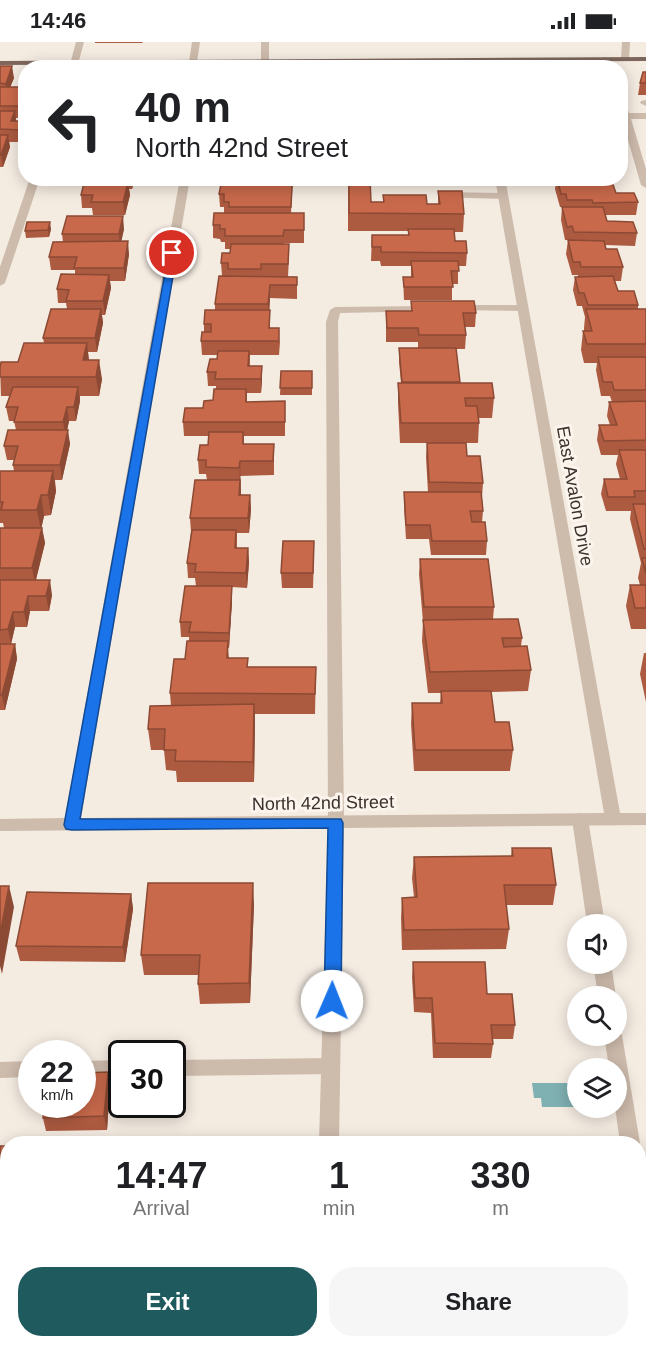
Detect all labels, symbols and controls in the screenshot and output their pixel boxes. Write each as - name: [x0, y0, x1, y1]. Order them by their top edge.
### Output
- text: 14:46: [30, 8, 86, 33]
- icon: left: [36, 84, 114, 162]
- text: 40 m: [135, 84, 231, 131]
- text: North 42nd Street: [135, 133, 348, 163]
- pin: [146, 227, 197, 278]
- icon: arrive: [155, 236, 188, 269]
- street label: East Avalon Drive: [553, 424, 597, 568]
- street label: North 42nd Street: [252, 792, 394, 814]
- map controls: [567, 914, 627, 1118]
- button: sound: [567, 914, 627, 974]
- position arrow: [300, 969, 364, 1033]
- button: search: [567, 986, 627, 1046]
- speed limit sign: 30: [108, 1040, 186, 1118]
- text: 22: [40, 1055, 74, 1088]
- button: layers: [567, 1058, 627, 1118]
- text: km/h: [41, 1086, 73, 1103]
- text: 14:47: [115, 1155, 207, 1196]
- text: 1: [329, 1155, 349, 1196]
- text: 330: [470, 1155, 531, 1196]
- text: Arrival: [133, 1197, 190, 1219]
- text: min: [323, 1197, 355, 1219]
- text: m: [492, 1197, 509, 1219]
- button: Exit: [18, 1267, 317, 1336]
- button: Share: [329, 1267, 628, 1336]

